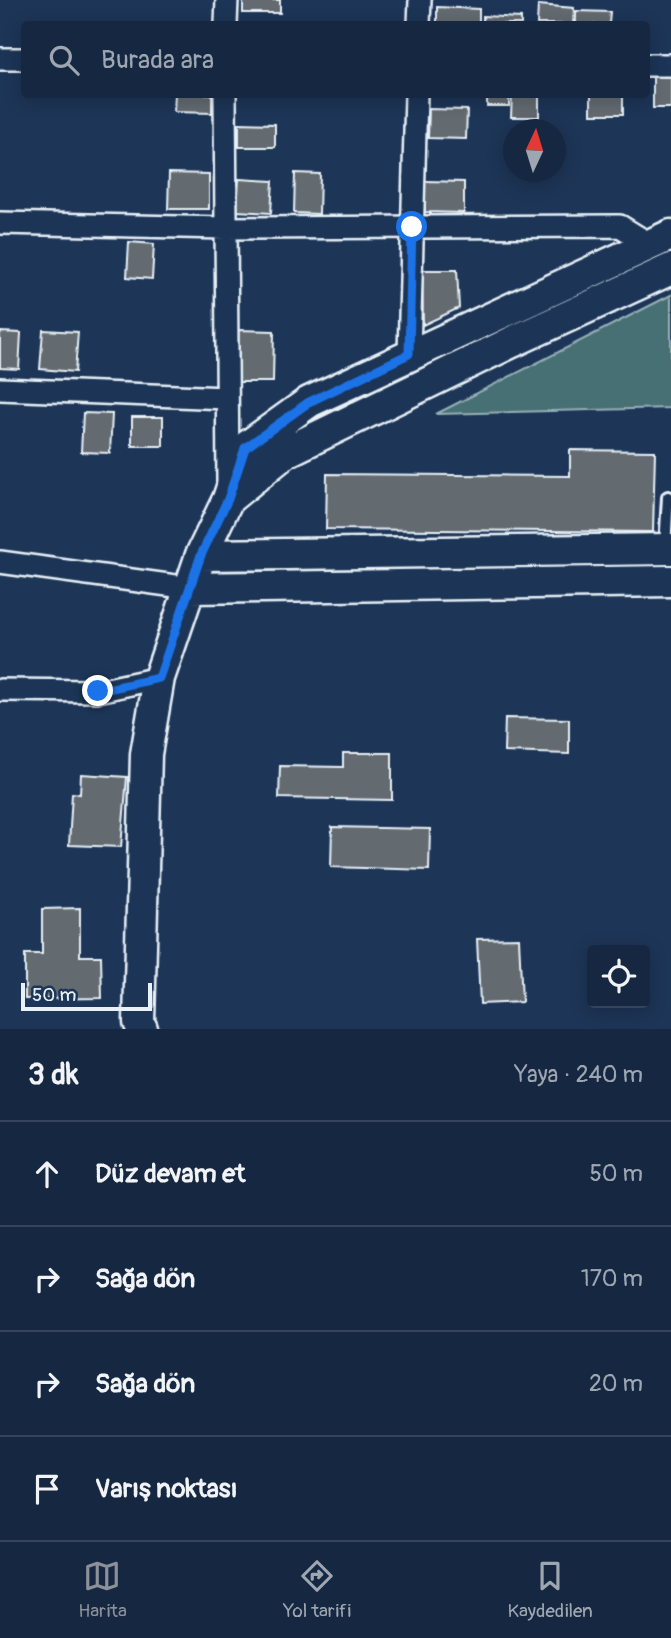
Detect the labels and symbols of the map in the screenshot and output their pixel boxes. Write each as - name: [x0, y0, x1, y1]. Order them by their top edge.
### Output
- north arrow: [503, 119, 566, 182]
- route start: [396, 211, 427, 242]
- route end: [82, 675, 113, 706]
- scale bar: [21, 980, 152, 1012]

